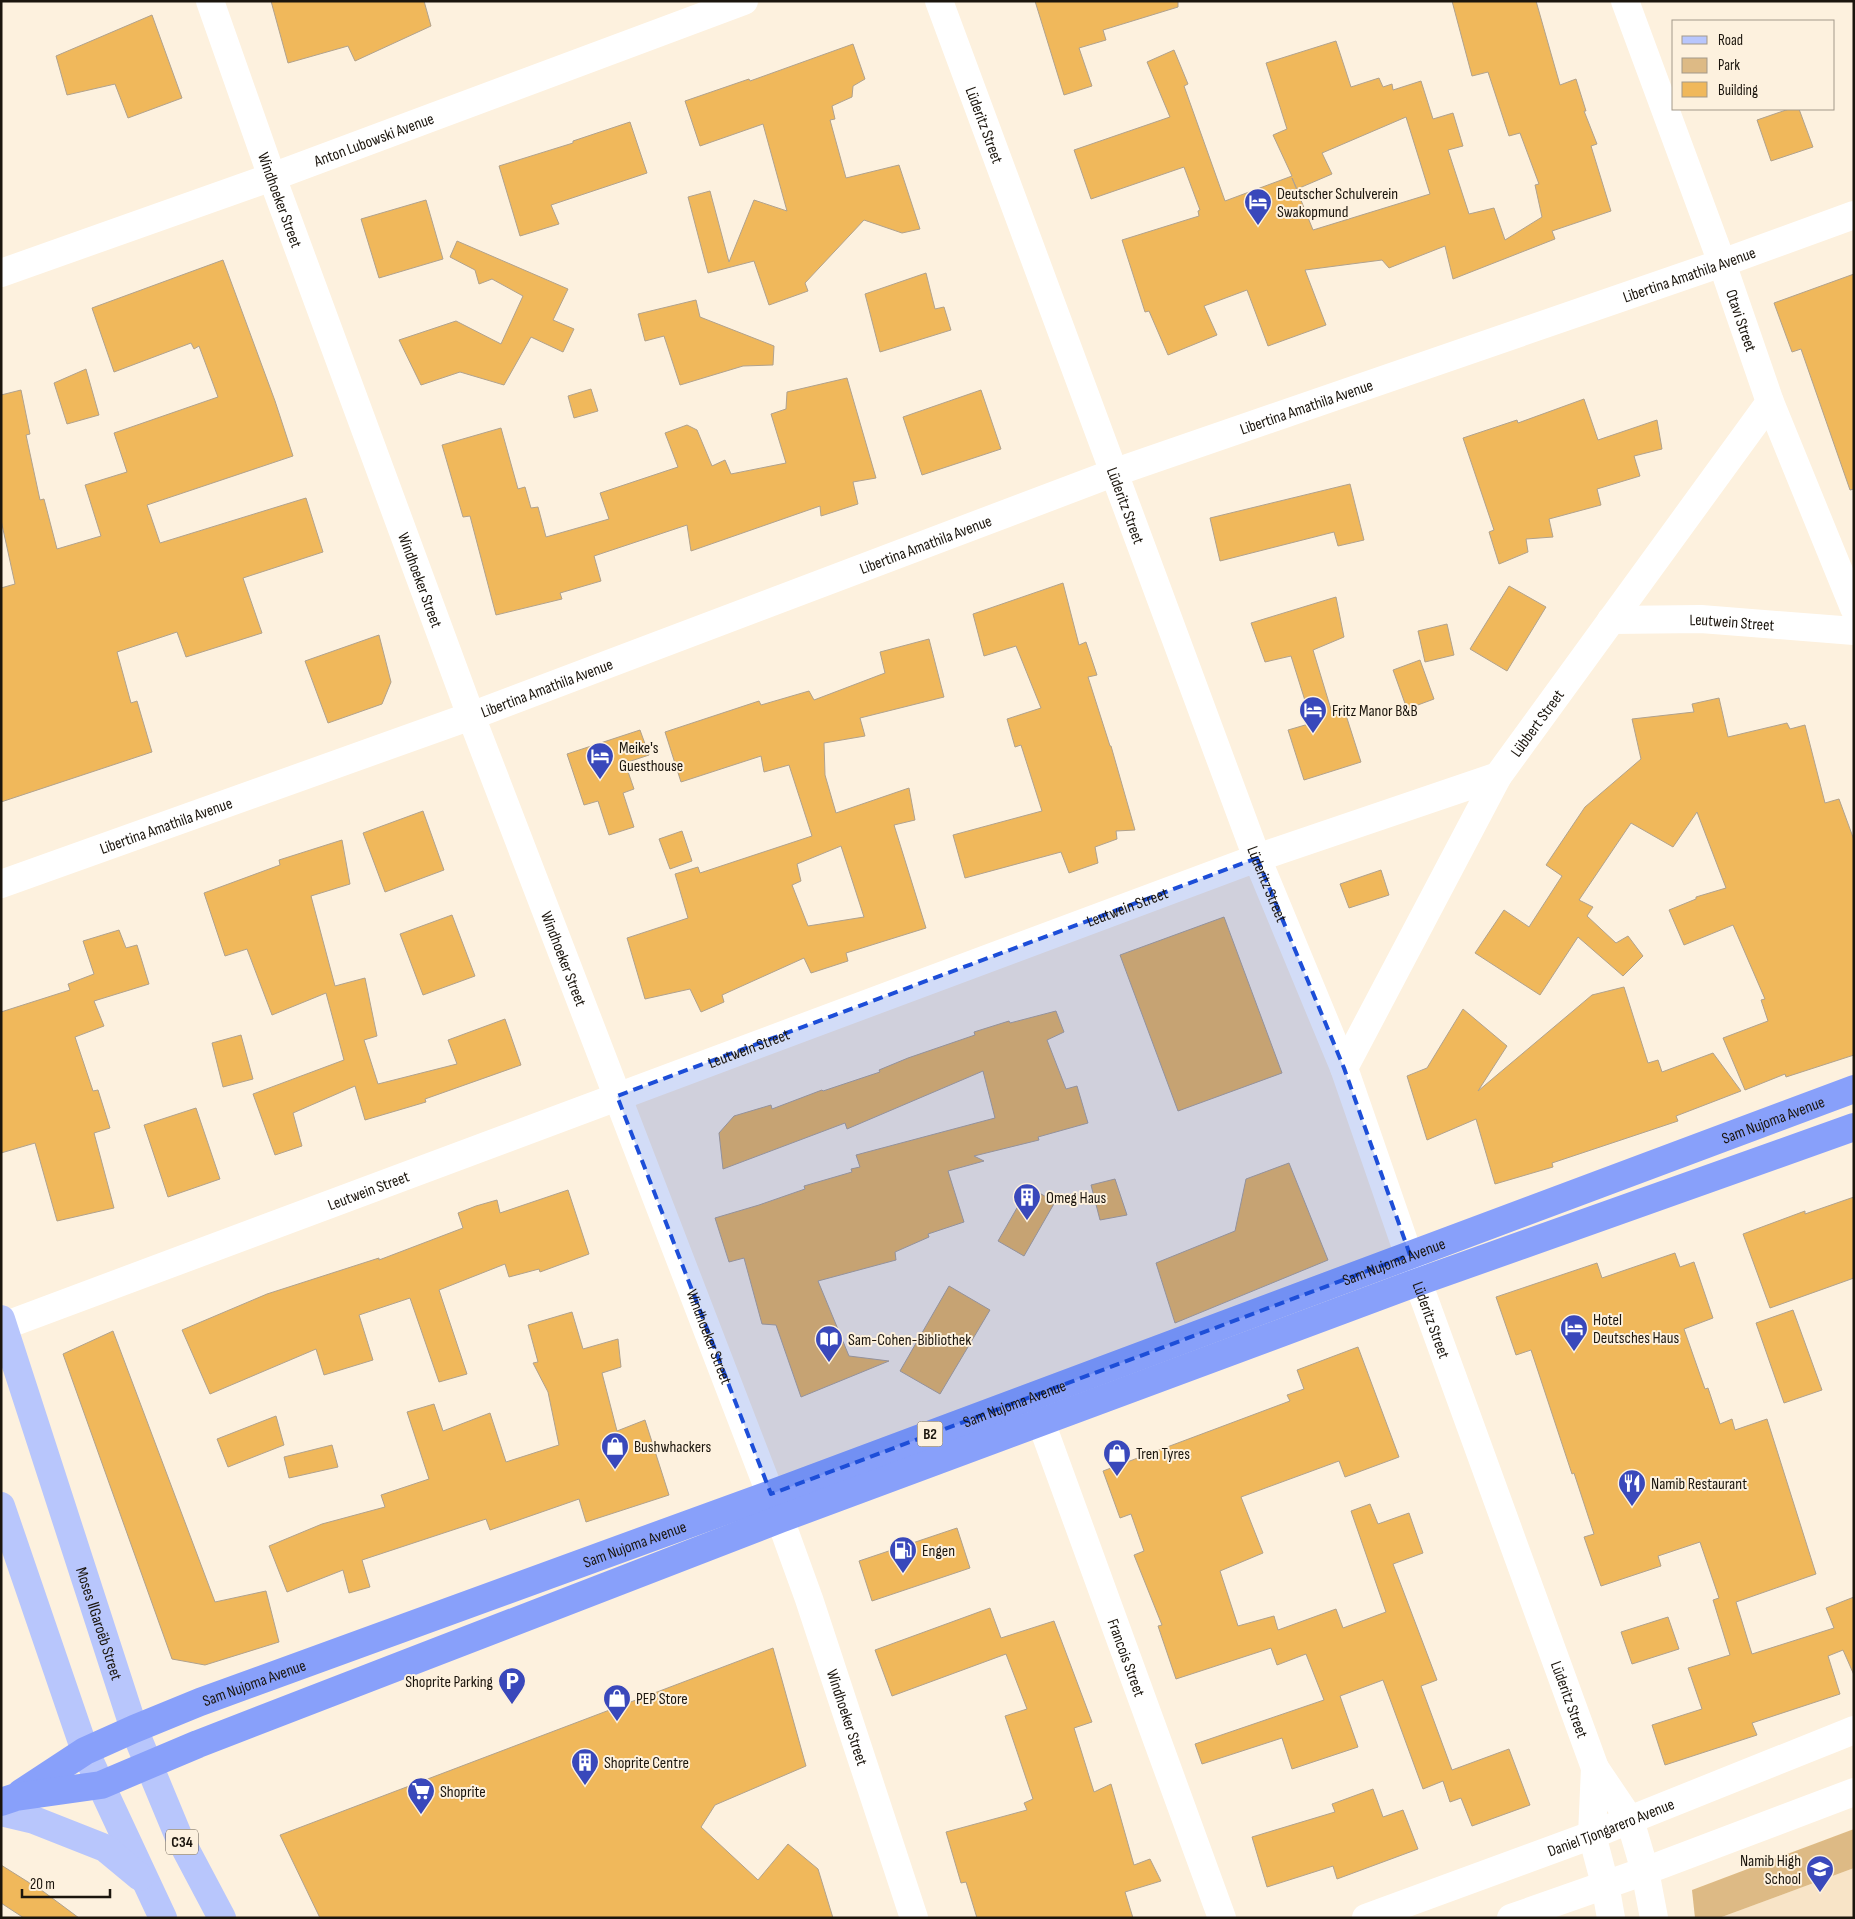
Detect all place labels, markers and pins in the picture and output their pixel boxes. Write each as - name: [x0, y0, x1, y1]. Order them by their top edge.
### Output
- place label: Deutscher Schulverein Swakopmund: [1277, 185, 1398, 222]
- hotel icon: Deutscher Schulverein Swakopmund: [1243, 187, 1273, 226]
- hotel icon: Fritz Manor B&B: [1298, 695, 1328, 734]
- place label: Fritz Manor B&B: [1332, 702, 1418, 721]
- place label: Meike's Guesthouse: [619, 739, 683, 776]
- hotel icon: Meike's Guesthouse: [585, 741, 615, 780]
- building icon: Omeg Haus: [1012, 1182, 1042, 1221]
- place label: Omeg Haus: [1046, 1189, 1106, 1208]
- place label: Hotel Deutsches Haus: [1593, 1311, 1679, 1348]
- hotel icon: Hotel Deutsches Haus: [1559, 1313, 1589, 1352]
- library icon: Sam-Cohen-Bibliothek: [814, 1324, 844, 1363]
- place label: Sam-Cohen-Bibliothek: [848, 1331, 971, 1350]
- shop icon: Bushwhackers: [600, 1431, 630, 1470]
- place label: Bushwhackers: [634, 1438, 711, 1457]
- shop icon: Tren Tyres: [1102, 1438, 1132, 1477]
- place label: Tren Tyres: [1136, 1445, 1190, 1464]
- restaurant icon: Namib Restaurant: [1617, 1468, 1647, 1507]
- place label: Namib Restaurant: [1651, 1475, 1747, 1494]
- fuel station icon: Engen: [888, 1535, 918, 1574]
- place label: Engen: [922, 1542, 955, 1561]
- parking icon: Shoprite Parking: [497, 1666, 527, 1705]
- place label: Shoprite Parking: [405, 1673, 493, 1692]
- shop icon: PEP Store: [602, 1683, 632, 1722]
- place label: PEP Store: [636, 1690, 688, 1709]
- building icon: Shoprite Centre: [570, 1747, 600, 1786]
- place label: Shoprite Centre: [604, 1754, 689, 1773]
- supermarket icon: Shoprite: [406, 1776, 436, 1815]
- place label: Shoprite: [440, 1783, 486, 1802]
- place label: Namib High School: [1740, 1852, 1801, 1889]
- school or university icon: Namib High School: [1805, 1854, 1835, 1893]

